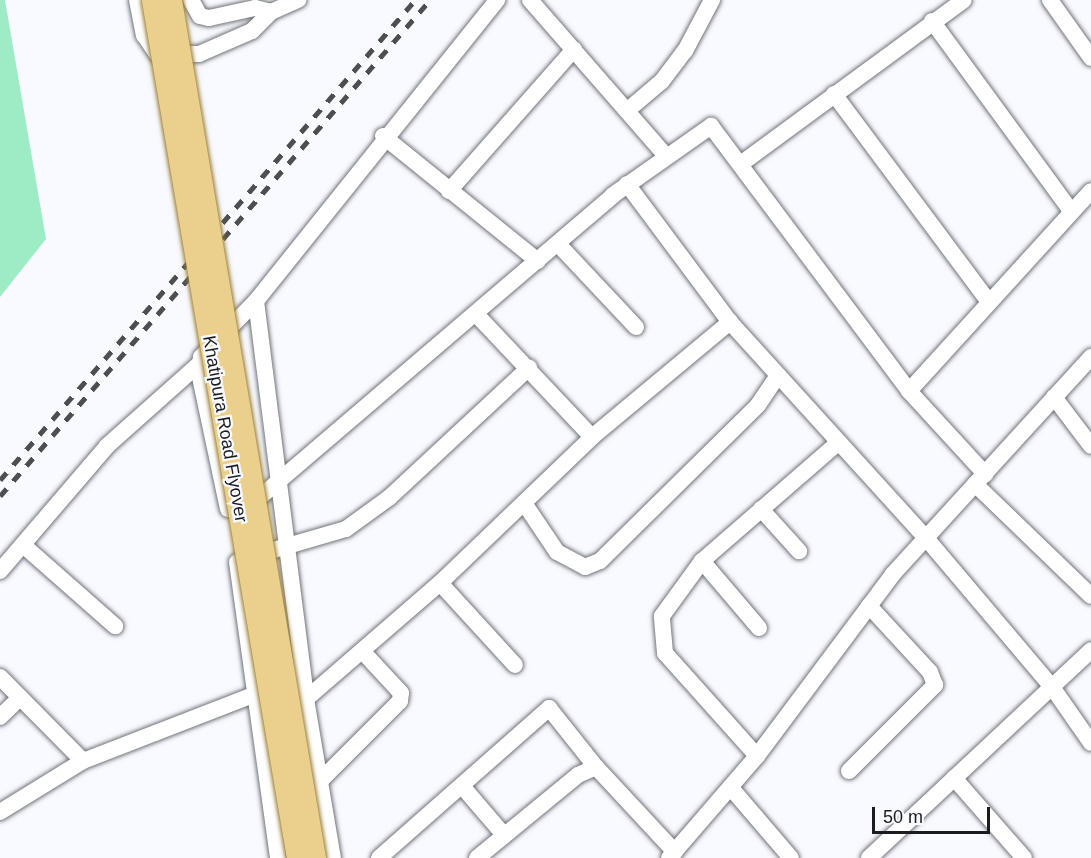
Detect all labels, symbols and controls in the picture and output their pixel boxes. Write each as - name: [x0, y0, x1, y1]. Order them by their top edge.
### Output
- street label: Khatipura Road Flyover: [198, 334, 252, 524]
- scale bar: [875, 795, 994, 833]
- text: 50 m: [883, 807, 923, 827]

